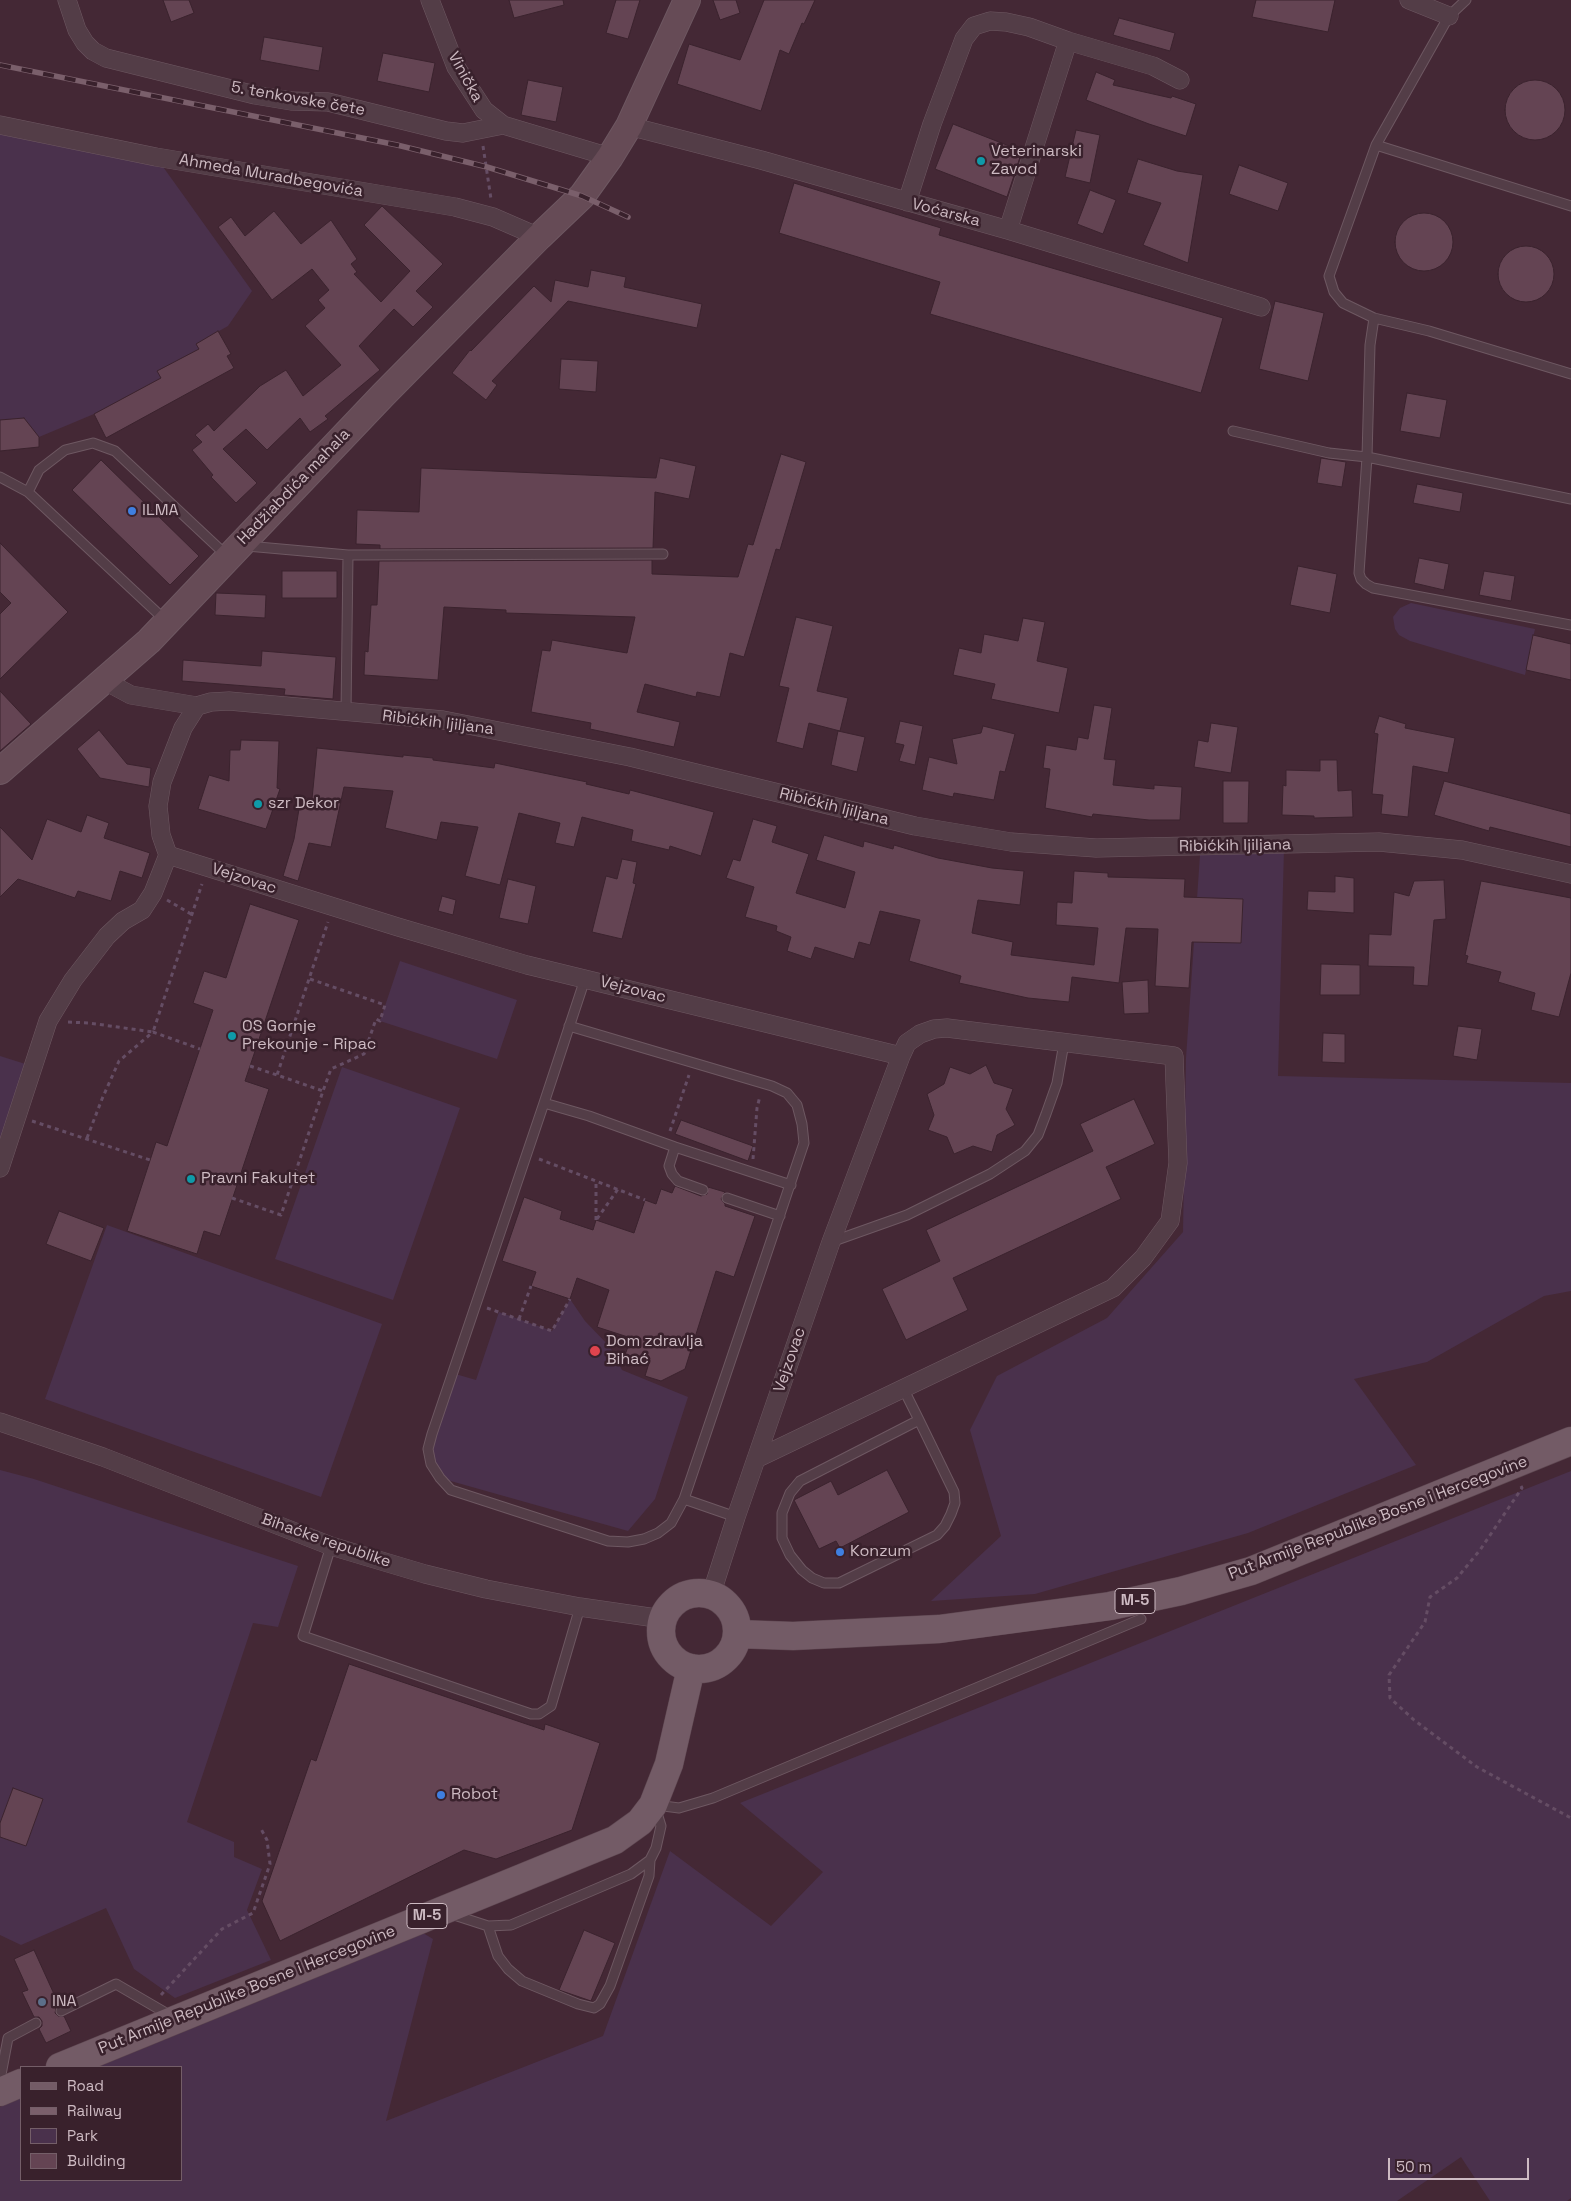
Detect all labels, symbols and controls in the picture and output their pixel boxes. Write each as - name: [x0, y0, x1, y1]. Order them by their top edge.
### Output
- street label: Vinička: [443, 48, 487, 106]
- street label: 5. tenkovske čete: [230, 78, 366, 120]
- place label: Veterinarski Zavod: [991, 142, 1082, 180]
- street label: Ahmeda Muradbegovića: [178, 150, 364, 202]
- marker: Veterinarski Zavod: [975, 155, 987, 167]
- street label: Voćarska: [910, 195, 982, 231]
- street label: Hadžiabdića mahala: [234, 425, 354, 549]
- place label: ILMA: [142, 501, 179, 521]
- marker: ILMA: [126, 505, 138, 517]
- street label: Ribićkih ljiljana: [381, 707, 495, 739]
- street label: Ribićkih ljiljana: [777, 784, 891, 830]
- place label: szr Dekor: [268, 794, 339, 814]
- marker: szr Dekor: [252, 798, 264, 810]
- street label: Ribićkih ljiljana: [1179, 835, 1291, 857]
- street label: Vejzovac: [209, 859, 279, 899]
- street label: Vejzovac: [598, 973, 668, 1007]
- place label: OS Gornje Prekounje - Ripac: [242, 1017, 376, 1055]
- marker: OS Gornje Prekounje - Ripac: [226, 1030, 238, 1042]
- place label: Pravni Fakultet: [201, 1169, 315, 1189]
- marker: Pravni Fakultet: [185, 1173, 197, 1185]
- street label: Vejzovac: [770, 1325, 810, 1395]
- place label: Dom zdravlja Bihać: [606, 1332, 703, 1370]
- marker: Dom zdravlja Bihać: [588, 1344, 602, 1358]
- street label: Put Armije Republike Bosne i Hercegovine: [1226, 1452, 1530, 1584]
- street label: Bihaćke republike: [259, 1510, 393, 1572]
- place label: Konzum: [850, 1542, 911, 1562]
- marker: Konzum: [834, 1546, 846, 1558]
- road number: M-5: [1115, 1588, 1155, 1614]
- place label: Robot: [451, 1785, 498, 1805]
- marker: Robot: [435, 1789, 447, 1801]
- road number: M-5: [407, 1904, 447, 1928]
- street label: Put Armije Republike Bosne i Hercegovine: [96, 1921, 398, 2059]
- place label: INA: [52, 1992, 77, 2012]
- marker: INA: [36, 1996, 48, 2008]
- legend: [20, 2066, 182, 2181]
- text: Road: [67, 2076, 104, 2095]
- text: Railway: [67, 2101, 122, 2120]
- text: Park: [67, 2126, 98, 2145]
- scale bar: [1391, 2148, 1532, 2180]
- text: Building: [67, 2151, 126, 2170]
- text: 50 m: [1396, 2157, 1431, 2176]

